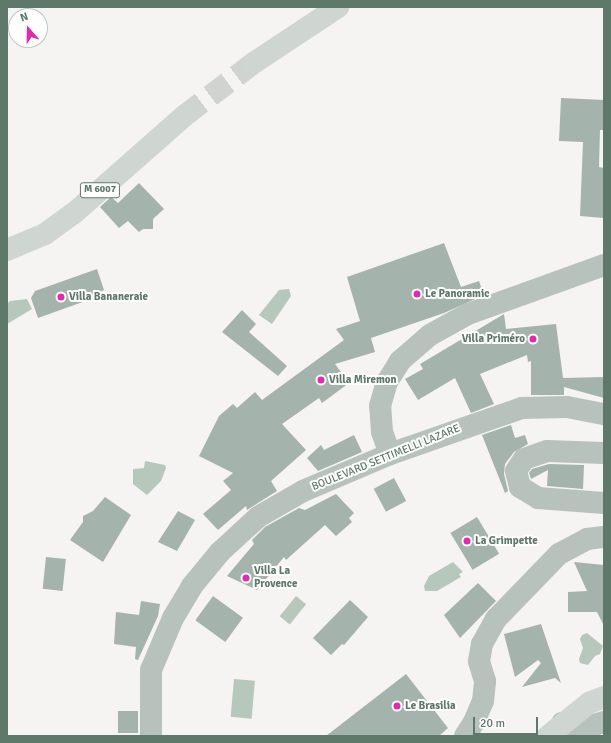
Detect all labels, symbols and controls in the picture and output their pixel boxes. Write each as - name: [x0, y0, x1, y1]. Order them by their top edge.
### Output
- north arrow: [8, 8, 48, 48]
- text: N: [18, 10, 30, 25]
- road number: M 6007: [79, 182, 121, 198]
- place label: Le Panoramic: [425, 287, 489, 301]
- marker: Le Panoramic: [412, 289, 422, 299]
- place label: Villa Bananeraie: [69, 290, 148, 304]
- marker: Villa Bananeraie: [56, 292, 66, 302]
- place label: Villa Priméro: [462, 332, 525, 346]
- marker: Villa Priméro: [528, 334, 538, 344]
- place label: Villa Miremon: [329, 373, 397, 387]
- marker: Villa Miremon: [316, 375, 326, 385]
- street label: BOULEVARD SETTIMELLI LAZARE: [310, 422, 462, 494]
- place label: La Grimpette: [475, 534, 538, 548]
- marker: La Grimpette: [462, 536, 472, 546]
- place label: Villa La Provence: [254, 565, 297, 591]
- marker: Villa La Provence: [241, 573, 251, 583]
- place label: Le Brasilia: [405, 699, 456, 713]
- marker: Le Brasilia: [392, 701, 402, 711]
- scale bar: [475, 709, 540, 735]
- text: 20 m: [480, 716, 505, 731]

